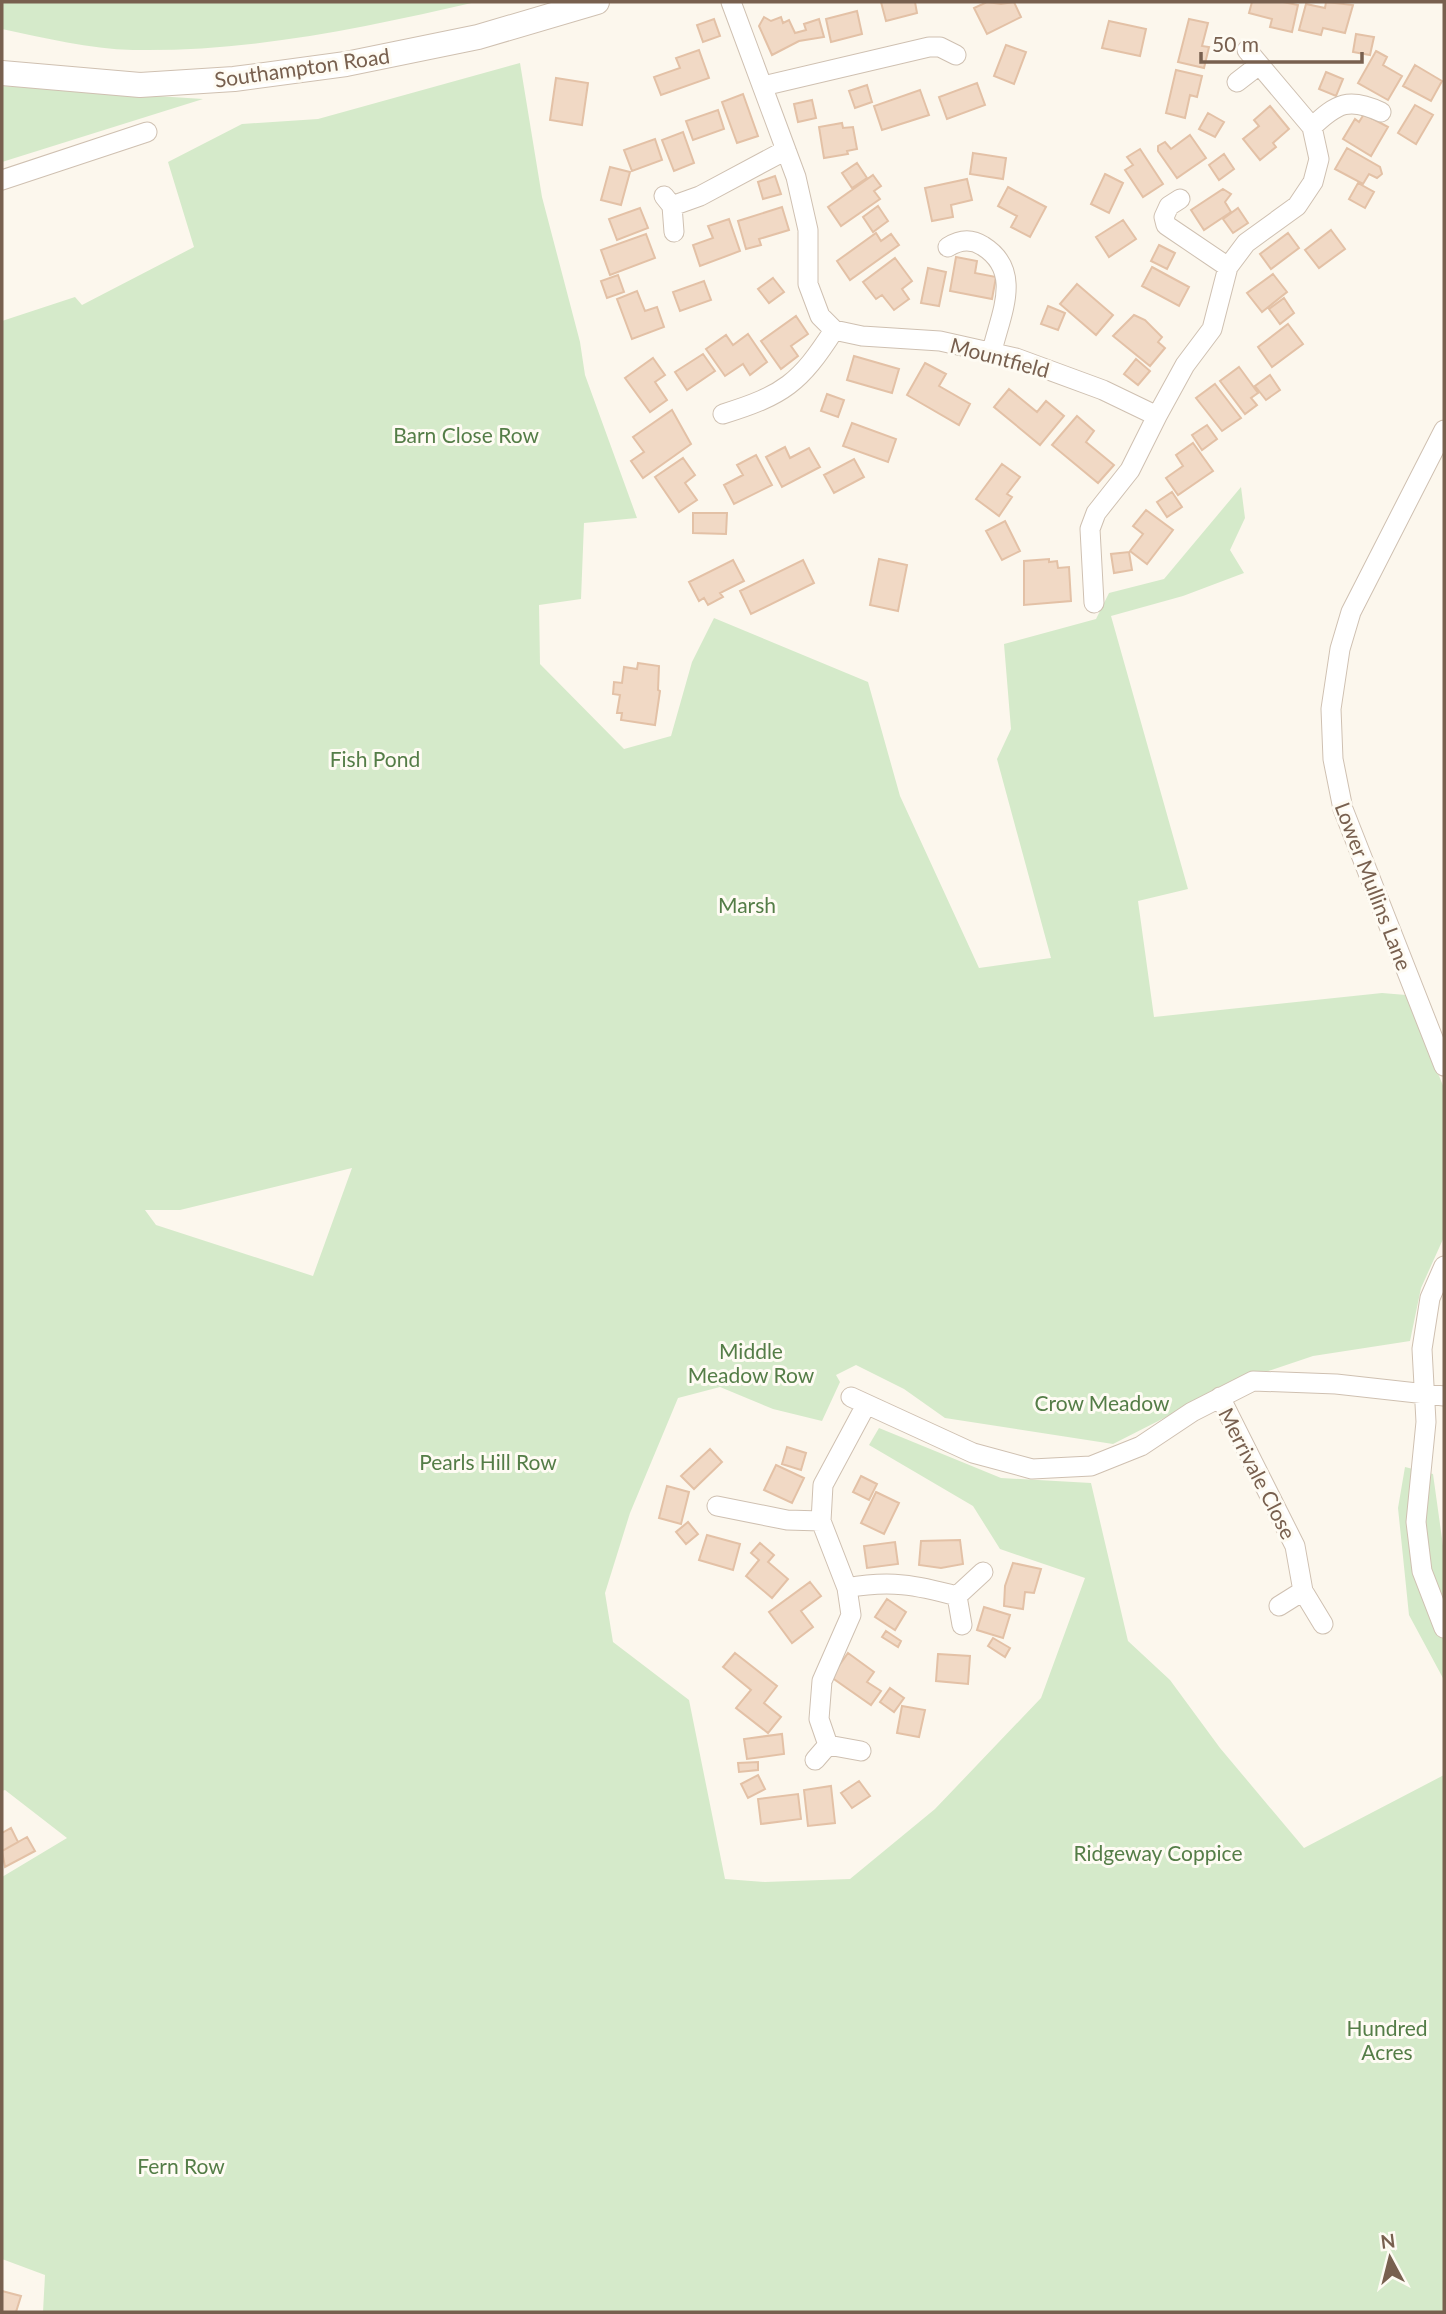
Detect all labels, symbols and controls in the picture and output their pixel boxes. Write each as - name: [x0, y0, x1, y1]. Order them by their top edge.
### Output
- scale bar: [1201, 21, 1362, 65]
- text: 50 m: [1212, 31, 1259, 56]
- street label: Southampton Road: [213, 42, 391, 92]
- street label: Mountfield: [948, 332, 1052, 382]
- park label: Barn Close Row: [393, 422, 539, 447]
- park label: Fish Pond: [330, 746, 420, 771]
- street label: Lower Mullins Lane: [1330, 798, 1418, 974]
- park label: Marsh: [718, 892, 776, 917]
- park label: Middle Meadow Row: [688, 1338, 815, 1387]
- park label: Crow Meadow: [1034, 1390, 1170, 1415]
- street label: Merrivale Close: [1214, 1403, 1302, 1543]
- park label: Pearls Hill Row: [419, 1449, 557, 1474]
- park label: Ridgeway Coppice: [1073, 1840, 1243, 1865]
- park label: Hundred Acres: [1346, 2015, 1428, 2064]
- park label: Fern Row: [137, 2153, 225, 2178]
- north arrow: [1355, 2223, 1425, 2293]
- text: N: [1379, 2228, 1397, 2253]

